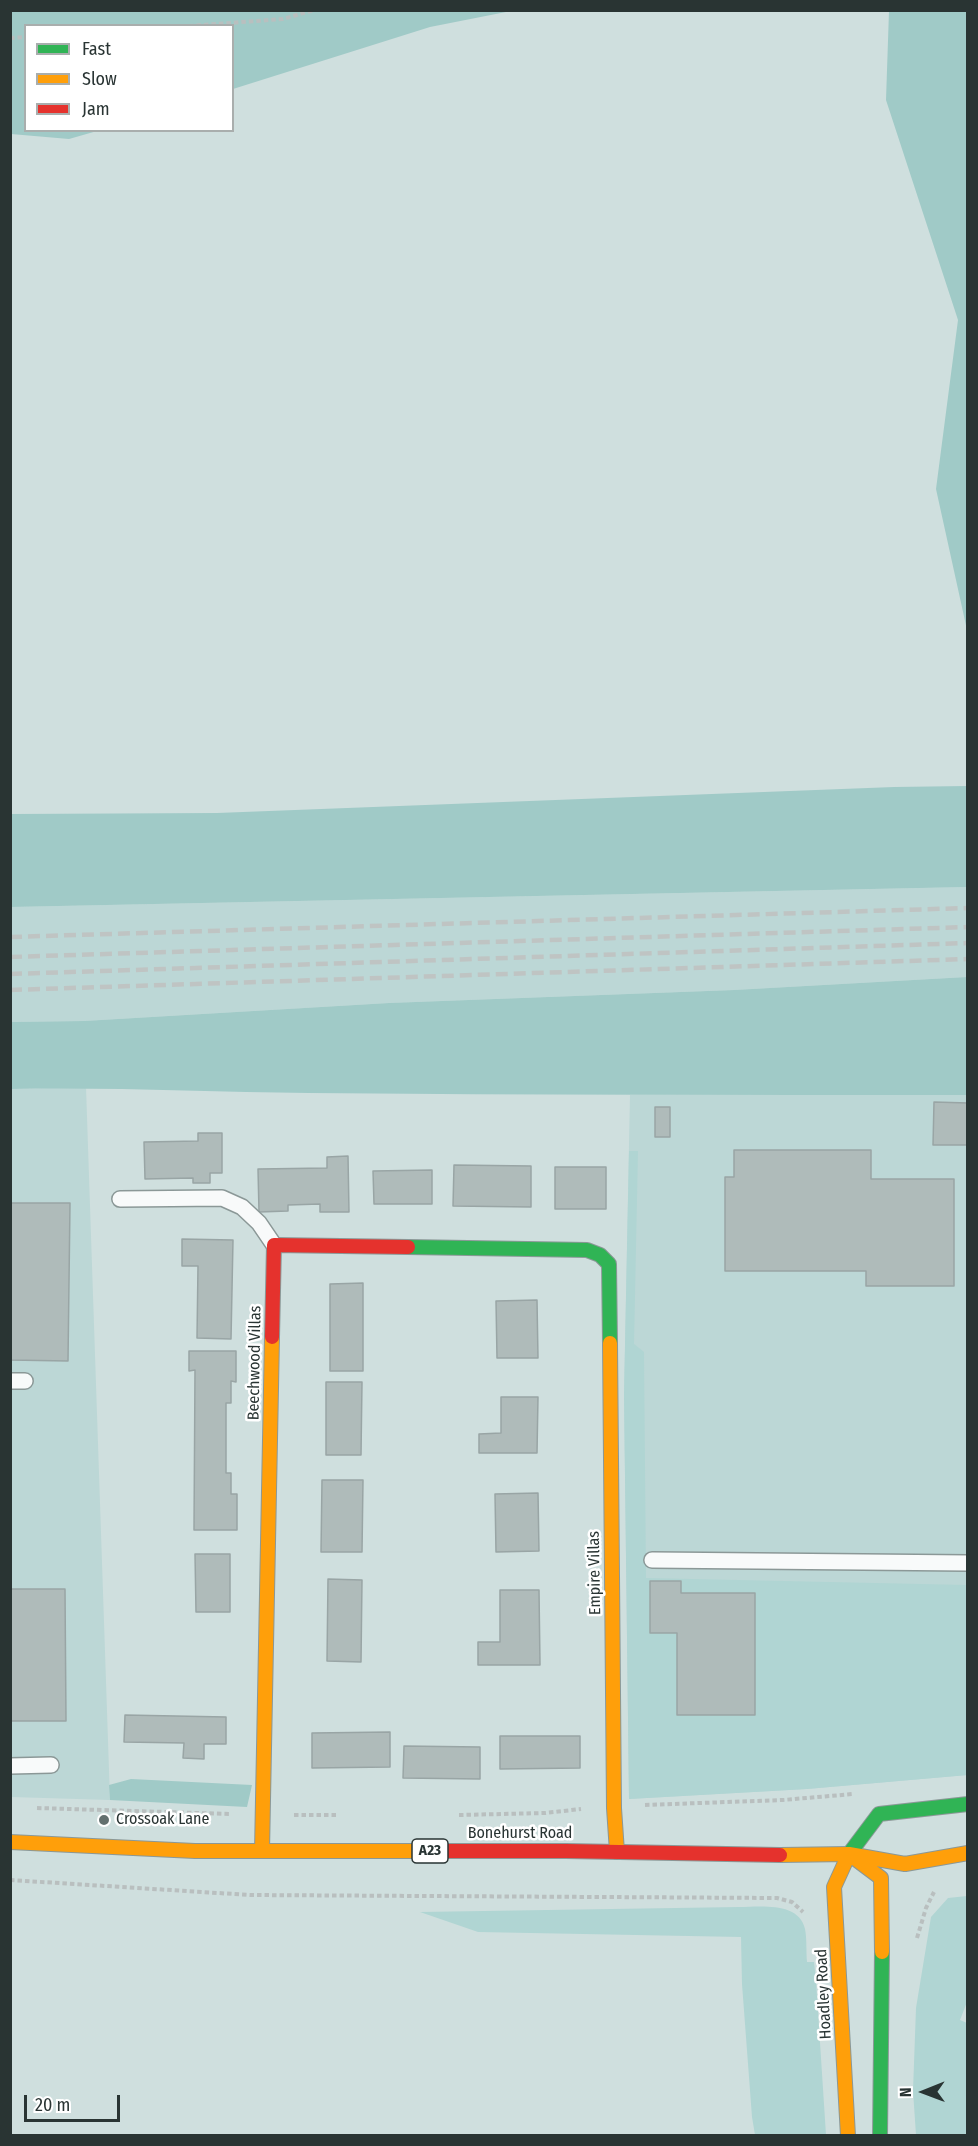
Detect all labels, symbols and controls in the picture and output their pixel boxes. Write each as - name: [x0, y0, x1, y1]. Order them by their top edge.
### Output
- legend: [24, 24, 234, 132]
- text: Fast: [82, 38, 111, 60]
- text: Slow: [82, 68, 117, 90]
- text: Jam: [82, 98, 110, 120]
- street label: Beechwood Villas: [244, 1306, 266, 1420]
- street label: Empire Villas: [585, 1531, 605, 1615]
- place label: Crossoak Lane: [116, 1810, 209, 1830]
- marker: Crossoak Lane: [97, 1813, 111, 1827]
- street label: Bonehurst Road: [468, 1824, 572, 1844]
- road number: A23: [412, 1839, 448, 1863]
- street label: Hoadley Road: [812, 1948, 836, 2040]
- north arrow: [894, 2062, 954, 2122]
- scale bar: [27, 2083, 123, 2121]
- text: N: [896, 2087, 915, 2097]
- text: 20 m: [35, 2094, 70, 2116]

